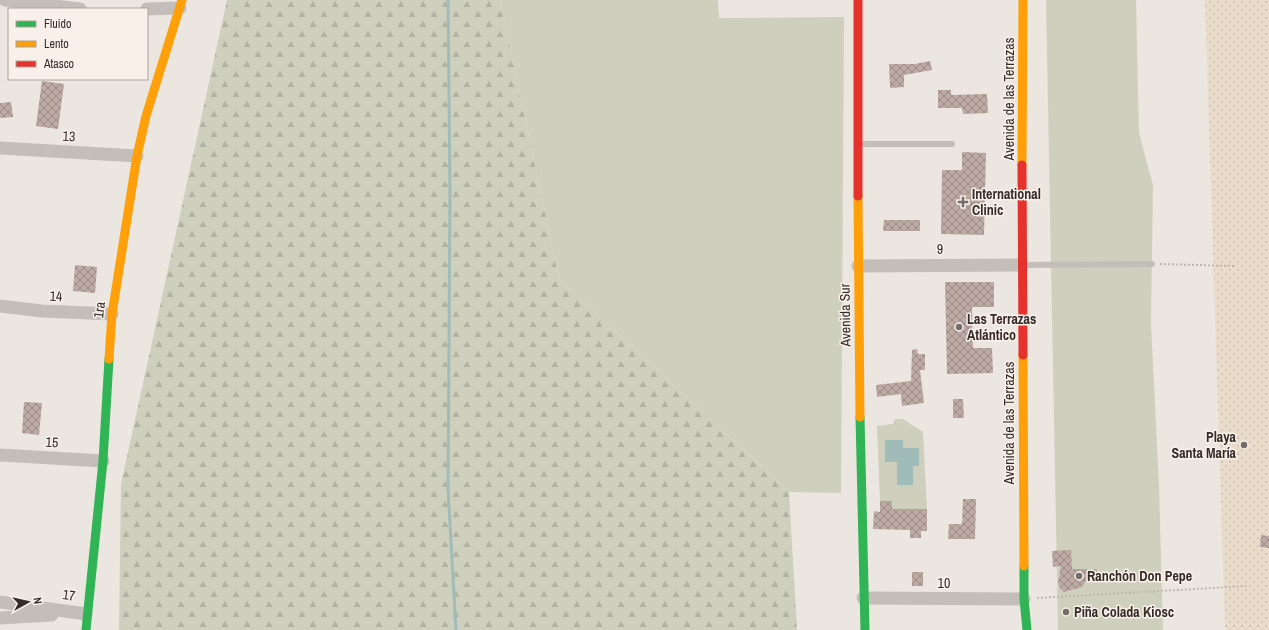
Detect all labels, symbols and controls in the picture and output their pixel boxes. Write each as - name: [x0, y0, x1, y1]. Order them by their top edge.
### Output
- legend: [8, 8, 148, 80]
- text: Fluido: [44, 16, 71, 32]
- text: Lento: [44, 36, 69, 52]
- street label: Avenida de las Terrazas: [1000, 37, 1018, 161]
- text: Atasco: [43, 56, 74, 72]
- street label: 13: [62, 127, 76, 145]
- place label: International Clinic: [972, 185, 1041, 219]
- marker: International Clinic: [957, 196, 969, 208]
- street label: 9: [937, 240, 943, 258]
- street label: Avenida Sur: [835, 283, 855, 348]
- street label: 14: [49, 287, 63, 305]
- street label: 1ra: [89, 300, 109, 319]
- place label: Las Terrazas Atlántico: [967, 310, 1036, 344]
- marker: Las Terrazas Atlántico: [954, 322, 964, 332]
- street label: Avenida de las Terrazas: [1000, 361, 1018, 485]
- place label: Playa Santa María: [1172, 428, 1237, 462]
- street label: 15: [45, 433, 59, 451]
- marker: Playa Santa María: [1239, 440, 1249, 450]
- place label: Ranchón Don Pepe: [1087, 567, 1192, 585]
- marker: Ranchón Don Pepe: [1074, 571, 1084, 581]
- street label: 10: [938, 574, 950, 592]
- north arrow: [8, 582, 48, 622]
- street label: 17: [61, 585, 77, 605]
- text: N: [31, 596, 45, 605]
- place label: Piña Colada Kiosc: [1074, 603, 1174, 621]
- marker: Piña Colada Kiosc: [1061, 607, 1071, 617]

